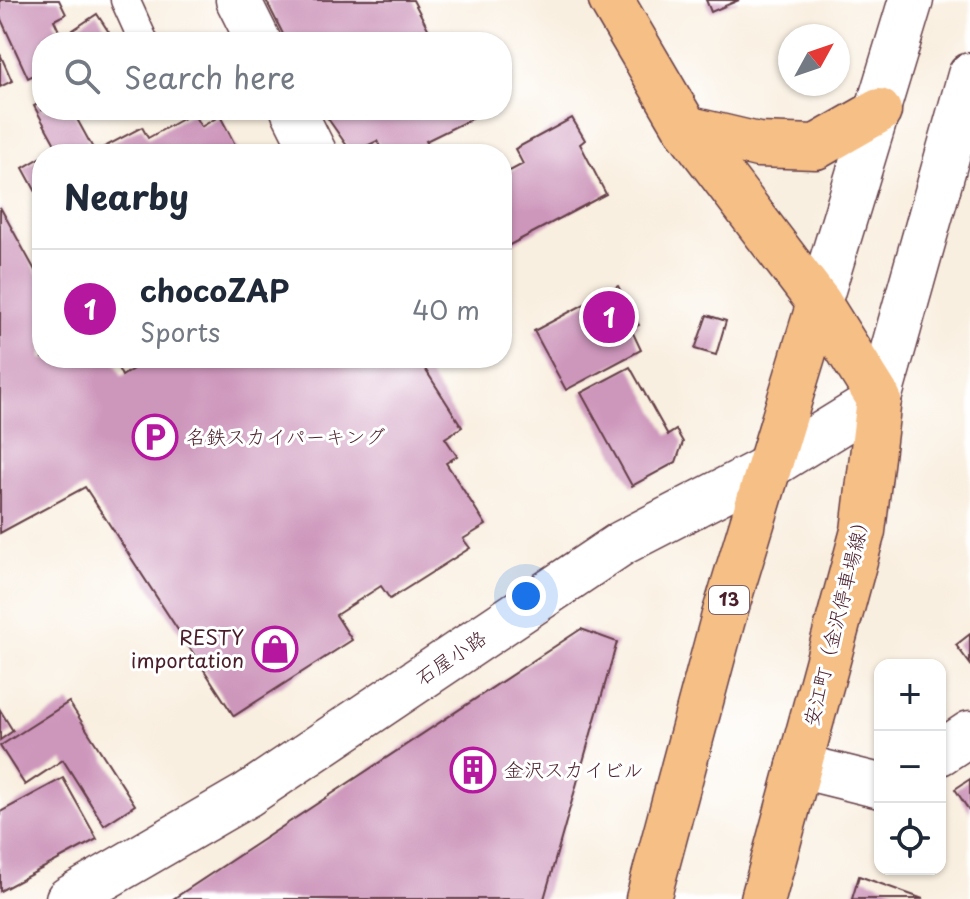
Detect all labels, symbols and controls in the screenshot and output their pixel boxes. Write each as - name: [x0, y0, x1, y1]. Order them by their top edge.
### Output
- north arrow: [778, 24, 850, 96]
- search box: [32, 32, 512, 120]
- icon: search: [60, 54, 104, 98]
- text: Search here: [124, 54, 296, 99]
- text: Nearby: [64, 170, 189, 222]
- text: chocoZAP: [140, 267, 289, 312]
- pin: 1: [583, 287, 635, 347]
- text: 1: [84, 290, 96, 329]
- text: 40 m: [412, 290, 480, 329]
- text: Sports: [140, 312, 220, 351]
- parking icon: 名鉄スカイパーキング: [131, 413, 179, 461]
- place label: 名鉄スカイパーキング: [186, 421, 386, 451]
- street label: 安江町（金沢停車場線）: [795, 508, 877, 729]
- your location: [506, 576, 546, 616]
- road number: 13: [709, 586, 749, 614]
- place label: RESTY importation: [131, 622, 244, 675]
- street label: 石屋小路: [409, 622, 492, 692]
- shop icon: RESTY importation: [251, 625, 299, 673]
- map controls: [874, 659, 946, 875]
- button: +: [874, 659, 946, 731]
- button: −: [874, 731, 946, 803]
- building icon: 金沢スカイビル: [449, 746, 497, 794]
- place label: 金沢スカイビル: [504, 754, 644, 784]
- button: locate: [874, 803, 946, 875]

